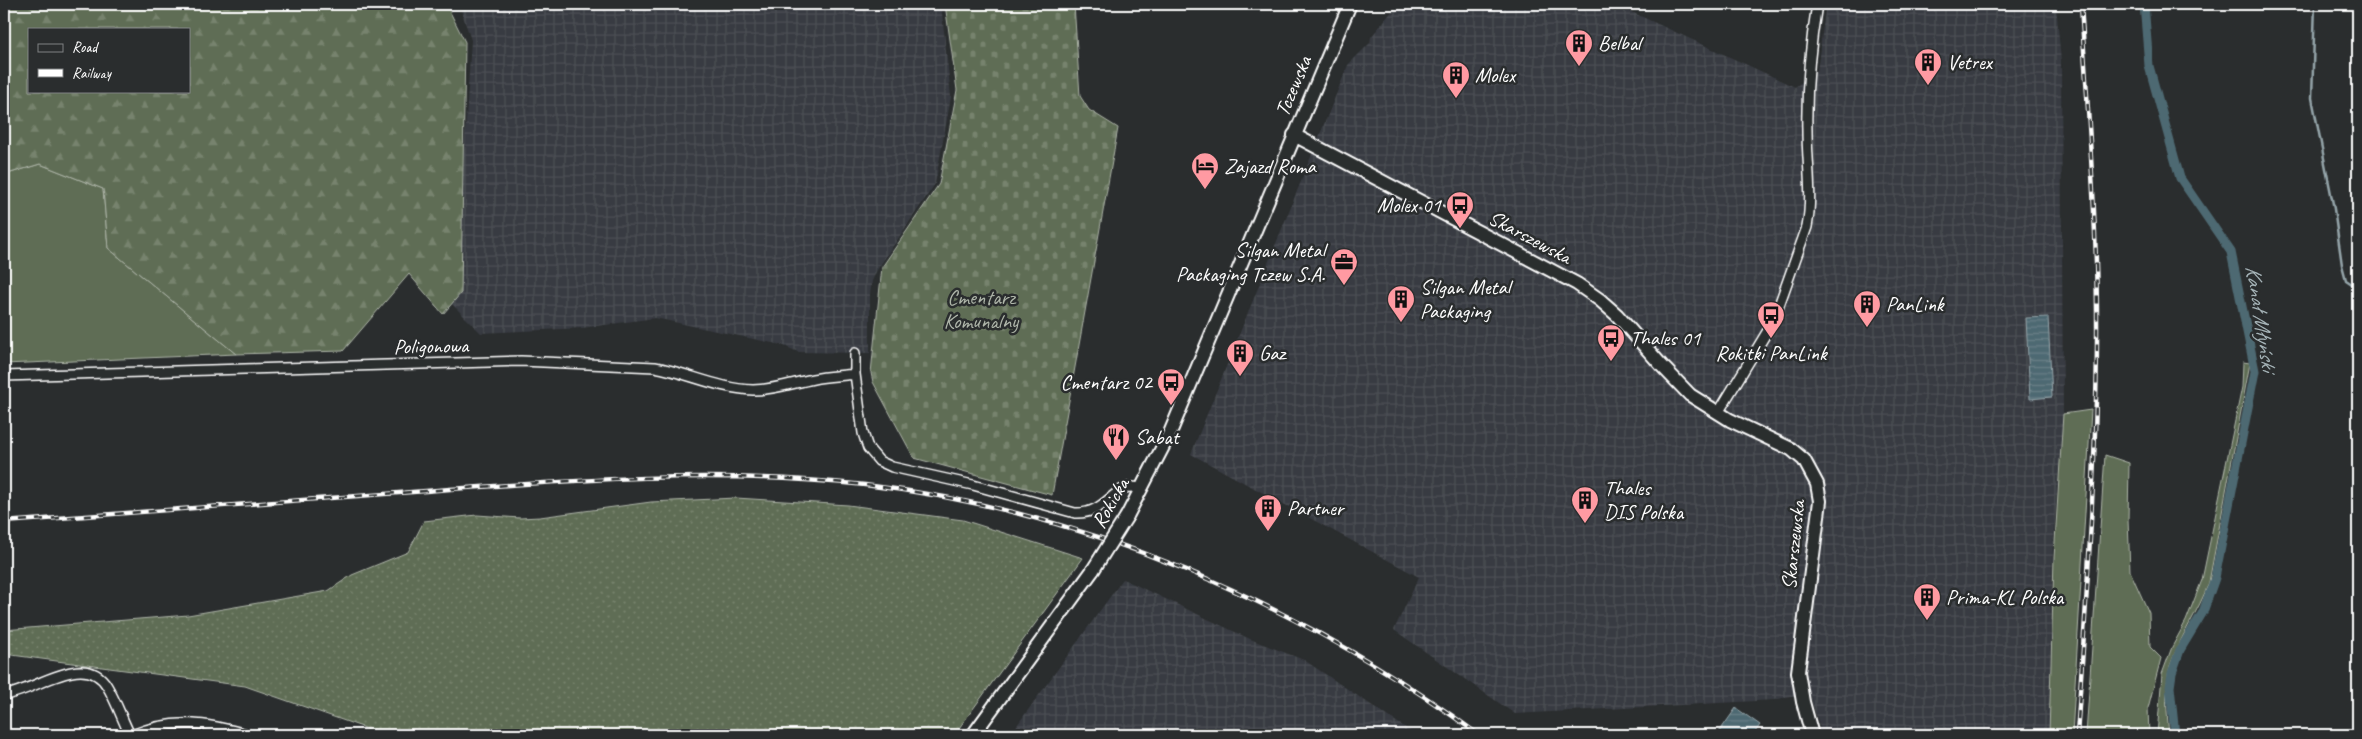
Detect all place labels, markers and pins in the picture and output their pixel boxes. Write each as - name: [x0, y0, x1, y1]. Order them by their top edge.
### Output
- building icon: Belbal: [1564, 28, 1594, 67]
- place label: Belbal: [1598, 30, 1644, 56]
- building icon: Vetrex: [1913, 47, 1943, 86]
- place label: Vetrex: [1947, 49, 1994, 75]
- building icon: Molex: [1441, 60, 1471, 99]
- place label: Molex: [1475, 62, 1517, 88]
- hotel icon: Zajazd Roma: [1190, 151, 1220, 190]
- place label: Zajazd Roma: [1224, 153, 1318, 179]
- bus stop icon: Molex 01: [1445, 190, 1475, 229]
- place label: Molex 01: [1377, 192, 1443, 218]
- place label: Silgan Metal Packaging Tczew S.A.: [1176, 237, 1328, 287]
- office icon: Silgan Metal Packaging Tczew S.A.: [1329, 247, 1359, 286]
- place label: Silgan Metal Packaging: [1420, 274, 1514, 324]
- building icon: Silgan Metal Packaging: [1386, 284, 1416, 323]
- building icon: PanLink: [1852, 289, 1882, 328]
- place label: PanLink: [1886, 291, 1945, 317]
- bus stop icon: Rokitki PanLink: [1756, 300, 1786, 339]
- bus stop icon: Thales 01: [1596, 323, 1626, 362]
- place label: Thales 01: [1630, 325, 1702, 351]
- building icon: Gaz: [1225, 338, 1255, 377]
- place label: Gaz: [1259, 340, 1287, 366]
- place label: Rokitki PanLink: [1715, 340, 1828, 366]
- bus stop icon: Cmentarz 02: [1156, 367, 1186, 406]
- place label: Cmentarz 02: [1061, 369, 1154, 395]
- restaurant icon: Sabat: [1101, 422, 1131, 461]
- place label: Sabat: [1135, 424, 1181, 450]
- place label: Thales DIS Polska: [1604, 475, 1685, 525]
- building icon: Thales DIS Polska: [1570, 485, 1600, 524]
- building icon: Partner: [1253, 493, 1283, 532]
- place label: Partner: [1287, 495, 1346, 521]
- building icon: Prima-KL Polska: [1912, 582, 1942, 621]
- place label: Prima-KL Polska: [1946, 584, 2065, 610]

